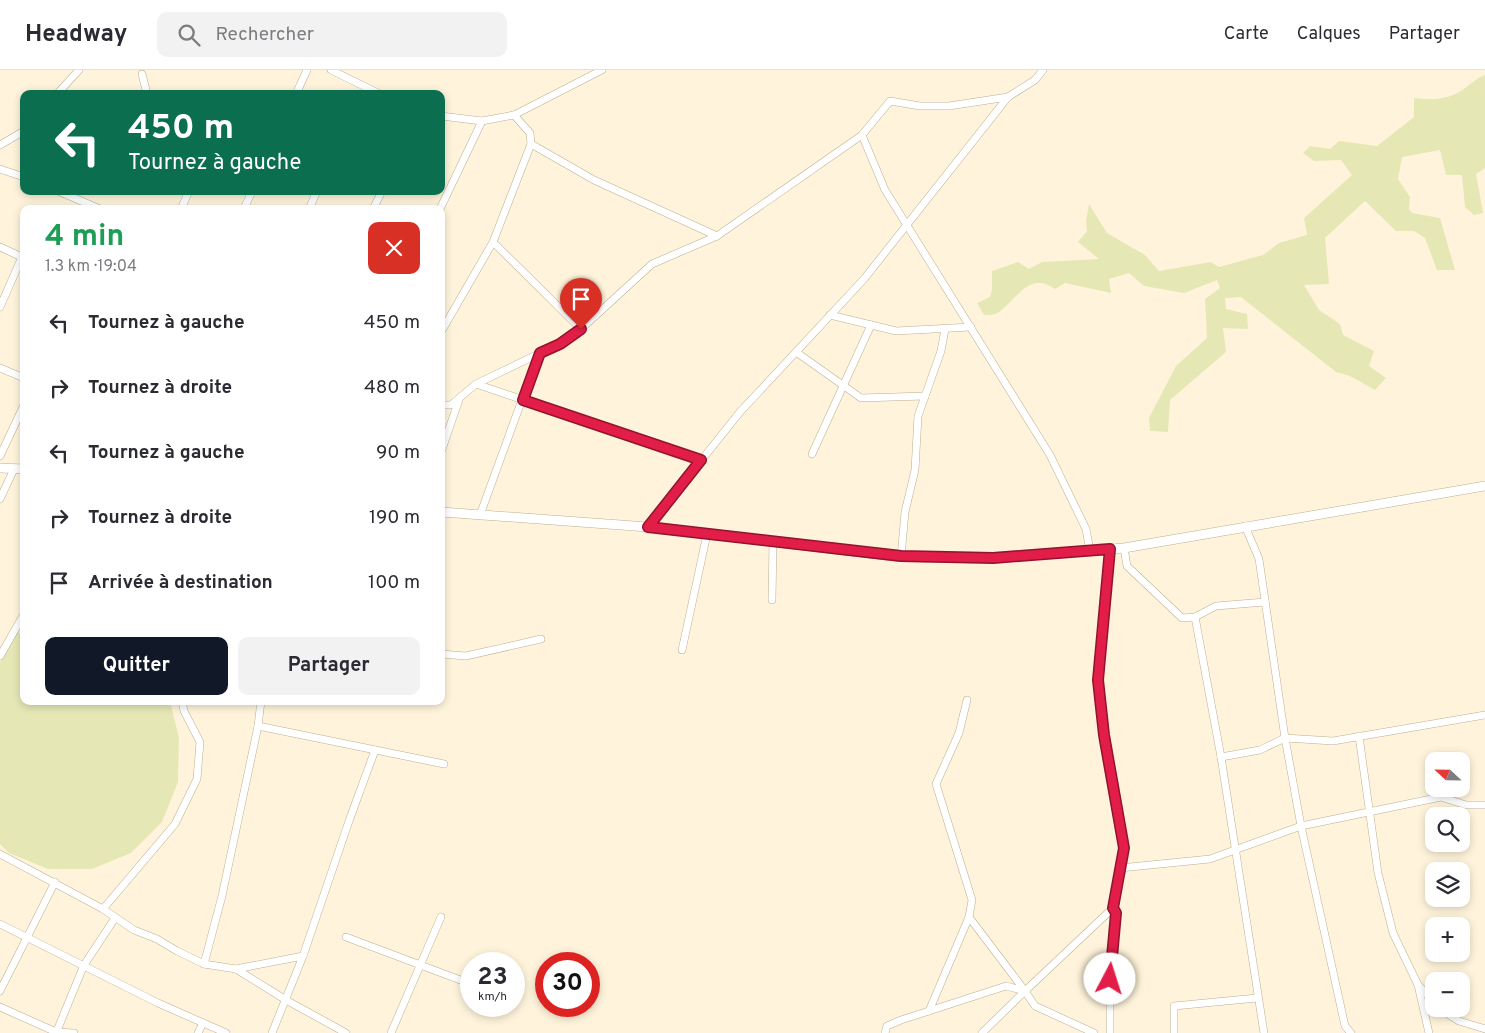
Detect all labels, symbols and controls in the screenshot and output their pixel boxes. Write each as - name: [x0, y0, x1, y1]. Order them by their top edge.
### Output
- search box: [157, 12, 507, 57]
- text: Headway: [25, 20, 127, 50]
- icon: search: [175, 21, 203, 49]
- text: Rechercher: [215, 23, 314, 47]
- text: Carte: [1224, 23, 1269, 46]
- text: Calques: [1297, 23, 1361, 46]
- text: Partager: [1389, 23, 1460, 46]
- text: 450 m: [128, 107, 234, 151]
- icon: left: [45, 110, 110, 175]
- text: Tournez à gauche: [128, 150, 301, 177]
- text: 4 min: [45, 219, 124, 256]
- button: close: [368, 222, 420, 274]
- text: 1.3 km · 19:04: [45, 257, 137, 277]
- pin: [560, 278, 602, 329]
- icon: arrive: [567, 285, 595, 313]
- icon: left: [45, 309, 73, 337]
- text: Tournez à gauche: [88, 311, 245, 335]
- text: 450 m: [364, 311, 420, 335]
- icon: right: [45, 374, 73, 402]
- text: Tournez à droite: [88, 376, 232, 400]
- text: 480 m: [364, 376, 420, 400]
- icon: left: [45, 439, 73, 467]
- text: Tournez à gauche: [88, 441, 245, 465]
- text: 90 m: [376, 441, 420, 465]
- icon: right: [45, 504, 73, 532]
- text: Tournez à droite: [88, 506, 232, 530]
- text: 190 m: [369, 506, 420, 530]
- icon: arrive: [45, 569, 73, 597]
- text: Arrivée à destination: [88, 571, 273, 595]
- text: 100 m: [368, 571, 420, 595]
- button: Quitter: [45, 637, 228, 695]
- button: Partager: [238, 637, 420, 695]
- north arrow: [1425, 752, 1470, 798]
- map controls: [1425, 752, 1470, 1017]
- button: search: [1425, 807, 1470, 852]
- button: layers: [1425, 862, 1470, 907]
- button: +: [1425, 917, 1470, 962]
- speed limit sign: 30: [535, 952, 600, 1017]
- position arrow: [1083, 952, 1135, 1004]
- text: 23: [477, 962, 508, 994]
- button: −: [1425, 972, 1470, 1017]
- text: km/h: [478, 989, 507, 1005]

